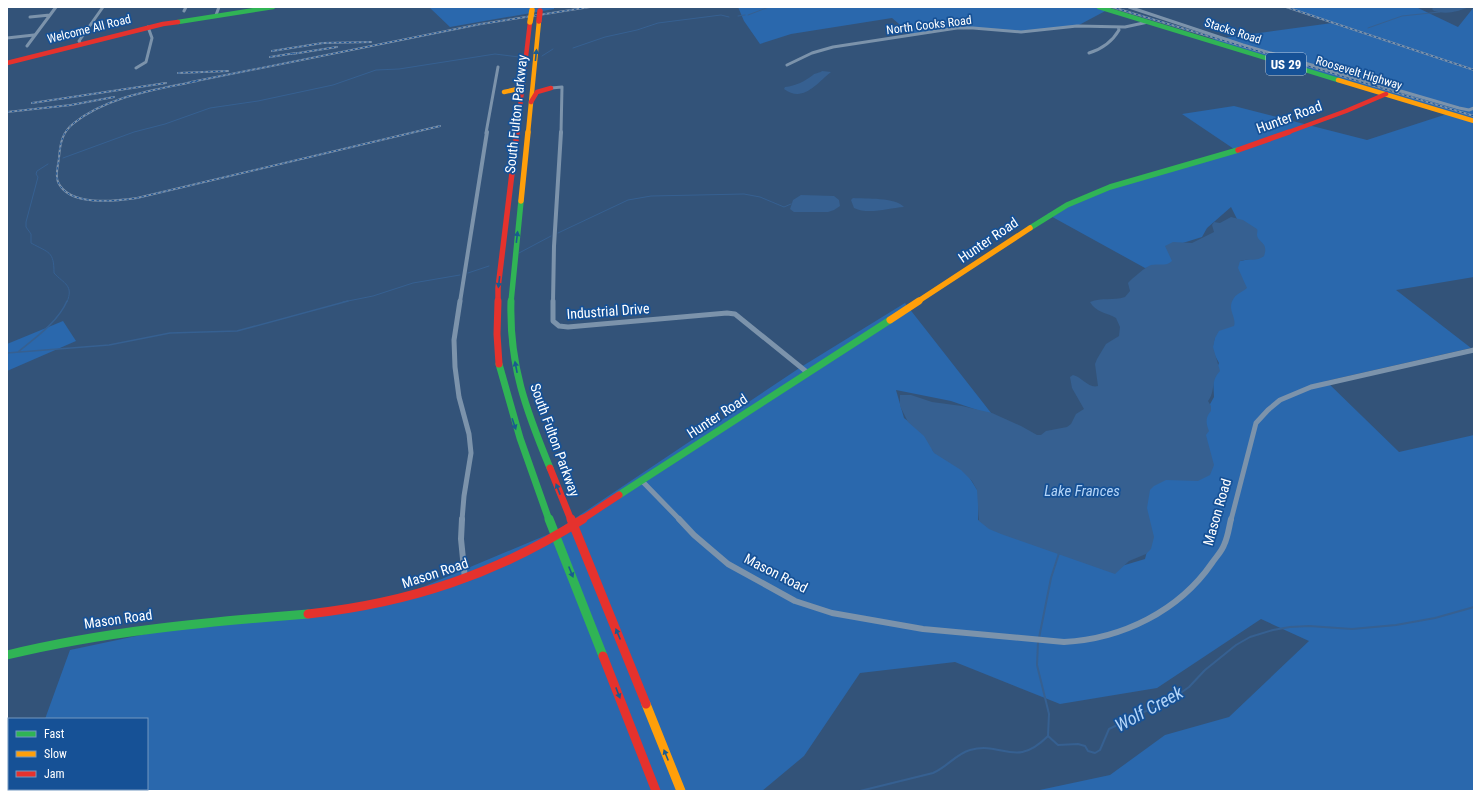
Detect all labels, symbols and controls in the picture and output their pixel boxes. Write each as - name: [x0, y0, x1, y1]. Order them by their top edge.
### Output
- street label: Welcome All Road: [46, 12, 132, 46]
- street label: North Cooks Road: [885, 13, 973, 37]
- street label: Stacks Road: [1203, 15, 1263, 47]
- one-way arrow: [532, 49, 539, 61]
- road number: US 29: [1266, 53, 1306, 75]
- street label: Roosevelt Highway: [1314, 53, 1404, 93]
- street label: South Fulton Parkway: [502, 54, 530, 174]
- street label: Hunter Road: [1254, 98, 1324, 136]
- street label: Hunter Road: [955, 214, 1021, 266]
- one-way arrow: [513, 231, 520, 244]
- one-way arrow: [496, 276, 502, 288]
- street label: Industrial Drive: [566, 300, 650, 322]
- one-way arrow: [512, 361, 518, 373]
- street label: South Fulton Parkway: [527, 381, 583, 499]
- street label: Hunter Road: [684, 391, 750, 441]
- one-way arrow: [512, 418, 518, 430]
- street label: Mason Road: [1200, 477, 1234, 547]
- water label: Lake Frances: [1044, 482, 1120, 500]
- one-way arrow: [555, 483, 561, 495]
- street label: Mason Road: [742, 550, 810, 596]
- street label: Mason Road: [400, 555, 470, 591]
- one-way arrow: [568, 566, 574, 577]
- street label: Mason Road: [83, 606, 153, 632]
- one-way arrow: [614, 628, 620, 640]
- water label: Wolf Creek: [1111, 681, 1188, 736]
- one-way arrow: [615, 688, 621, 700]
- legend: [8, 718, 148, 790]
- text: Fast: [44, 727, 65, 741]
- text: Slow: [44, 747, 67, 761]
- one-way arrow: [663, 748, 669, 760]
- text: Jam: [44, 767, 65, 781]

